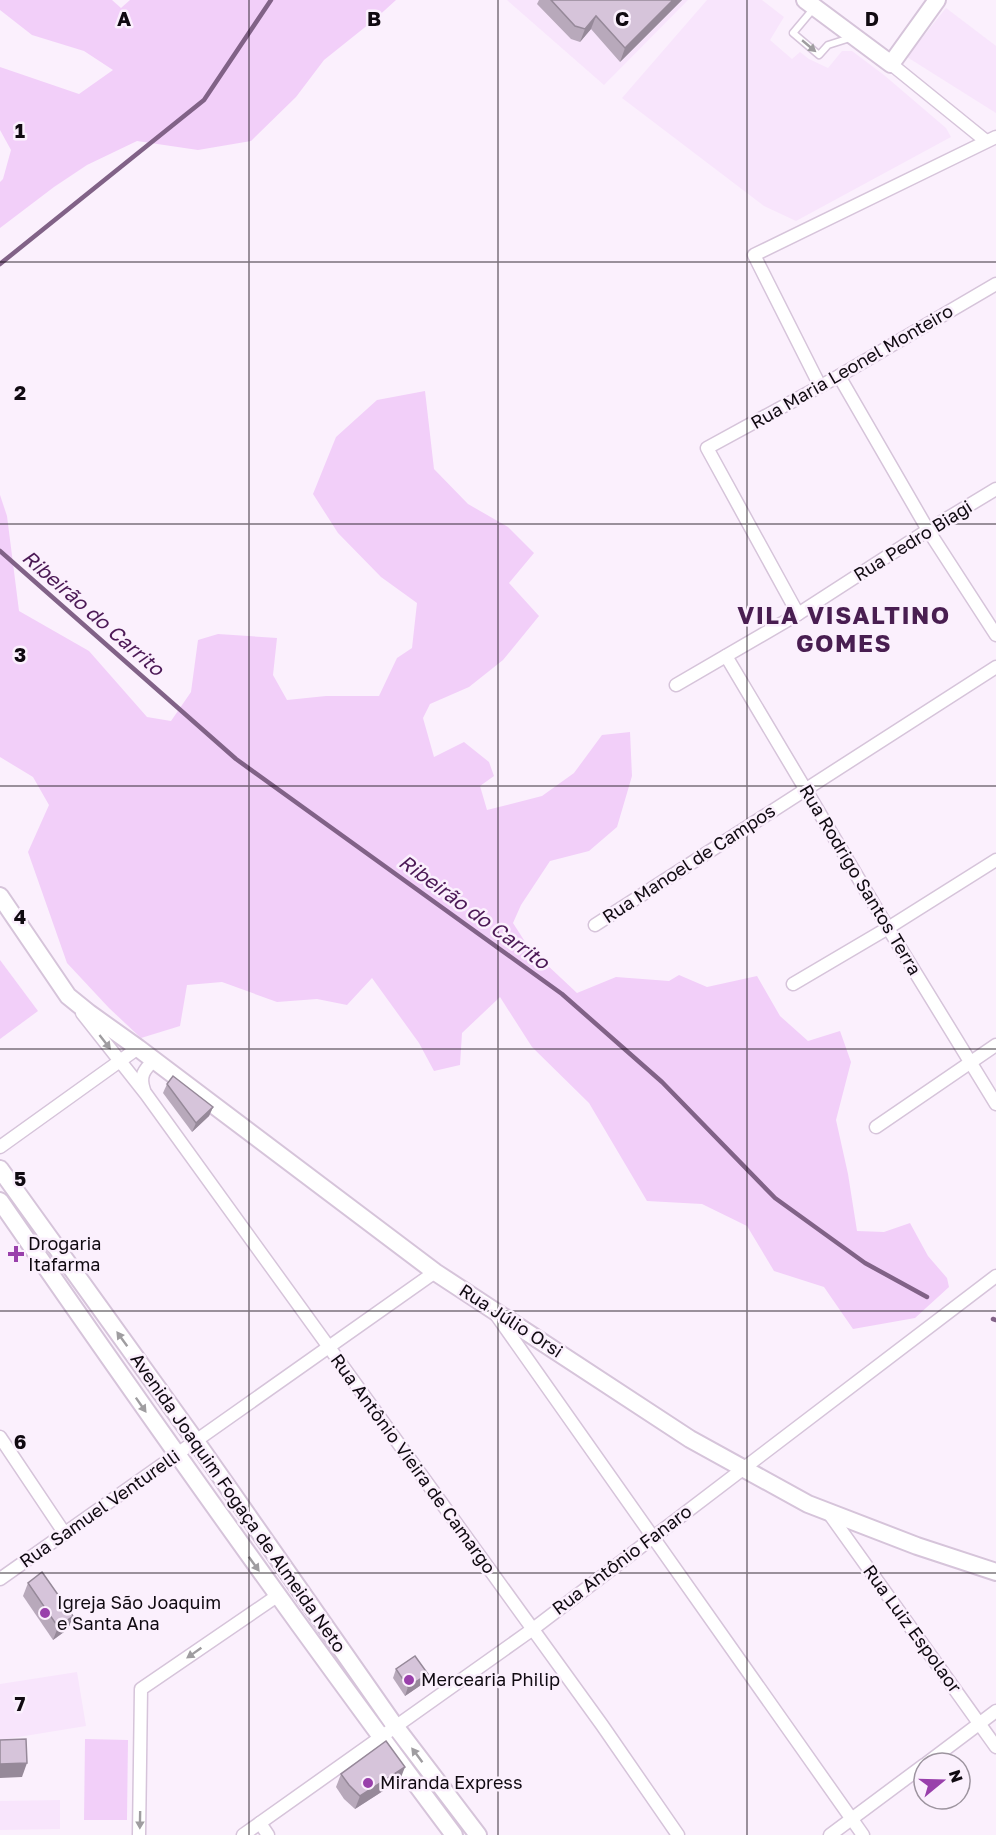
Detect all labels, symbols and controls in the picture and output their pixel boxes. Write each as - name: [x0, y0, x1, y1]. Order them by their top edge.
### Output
- text: A: [117, 6, 131, 30]
- text: B: [367, 6, 381, 30]
- text: C: [615, 6, 629, 30]
- text: D: [865, 6, 879, 30]
- one-way arrow: [801, 40, 817, 53]
- text: 1: [15, 118, 25, 142]
- street label: Rua Maria Leonel Monteiro: [746, 299, 957, 433]
- text: 2: [14, 380, 26, 404]
- street label: Rua Pedro Biagi: [849, 495, 976, 585]
- water label: Ribeirão do Carrito: [18, 544, 170, 681]
- district label: VILA VISALTINO GOMES: [737, 600, 951, 657]
- text: 3: [14, 642, 26, 666]
- street label: Rua Rodrigo Santos Terra: [795, 780, 926, 979]
- street label: Rua Manoel de Campos: [598, 799, 779, 927]
- water label: Ribeirão do Carrito: [395, 849, 555, 974]
- text: 4: [14, 904, 26, 928]
- one-way arrow: [98, 1034, 110, 1049]
- text: 5: [14, 1166, 26, 1190]
- place label: Drogaria Itafarma: [28, 1232, 102, 1275]
- marker: Drogaria Itafarma: [9, 1247, 23, 1261]
- street label: Rua Júlio Orsi: [456, 1279, 567, 1362]
- one-way arrow: [116, 1331, 128, 1347]
- street label: Avenida Joaquim Fogaça de Almeida Neto: [126, 1348, 351, 1656]
- street label: Rua Antônio Vieira de Camargo: [327, 1349, 501, 1578]
- one-way arrow: [135, 1396, 147, 1412]
- text: 6: [14, 1429, 26, 1453]
- street label: Rua Samuel Venturelli: [15, 1444, 184, 1572]
- street label: Rua Antônio Fanaro: [547, 1500, 695, 1619]
- one-way arrow: [248, 1555, 260, 1571]
- street label: Rua Luiz Espolaor: [859, 1560, 967, 1697]
- place label: Igreja São Joaquim e Santa Ana: [57, 1591, 221, 1634]
- marker: Igreja São Joaquim e Santa Ana: [38, 1606, 52, 1620]
- one-way arrow: [187, 1647, 203, 1659]
- place label: Mercearia Philip: [421, 1668, 560, 1690]
- marker: Mercearia Philip: [402, 1673, 416, 1687]
- text: 7: [15, 1691, 26, 1715]
- one-way arrow: [411, 1747, 423, 1763]
- north arrow: [912, 1751, 972, 1811]
- text: N: [945, 1767, 968, 1785]
- place label: Miranda Express: [380, 1771, 522, 1793]
- marker: Miranda Express: [361, 1776, 375, 1790]
- one-way arrow: [135, 1810, 144, 1829]

